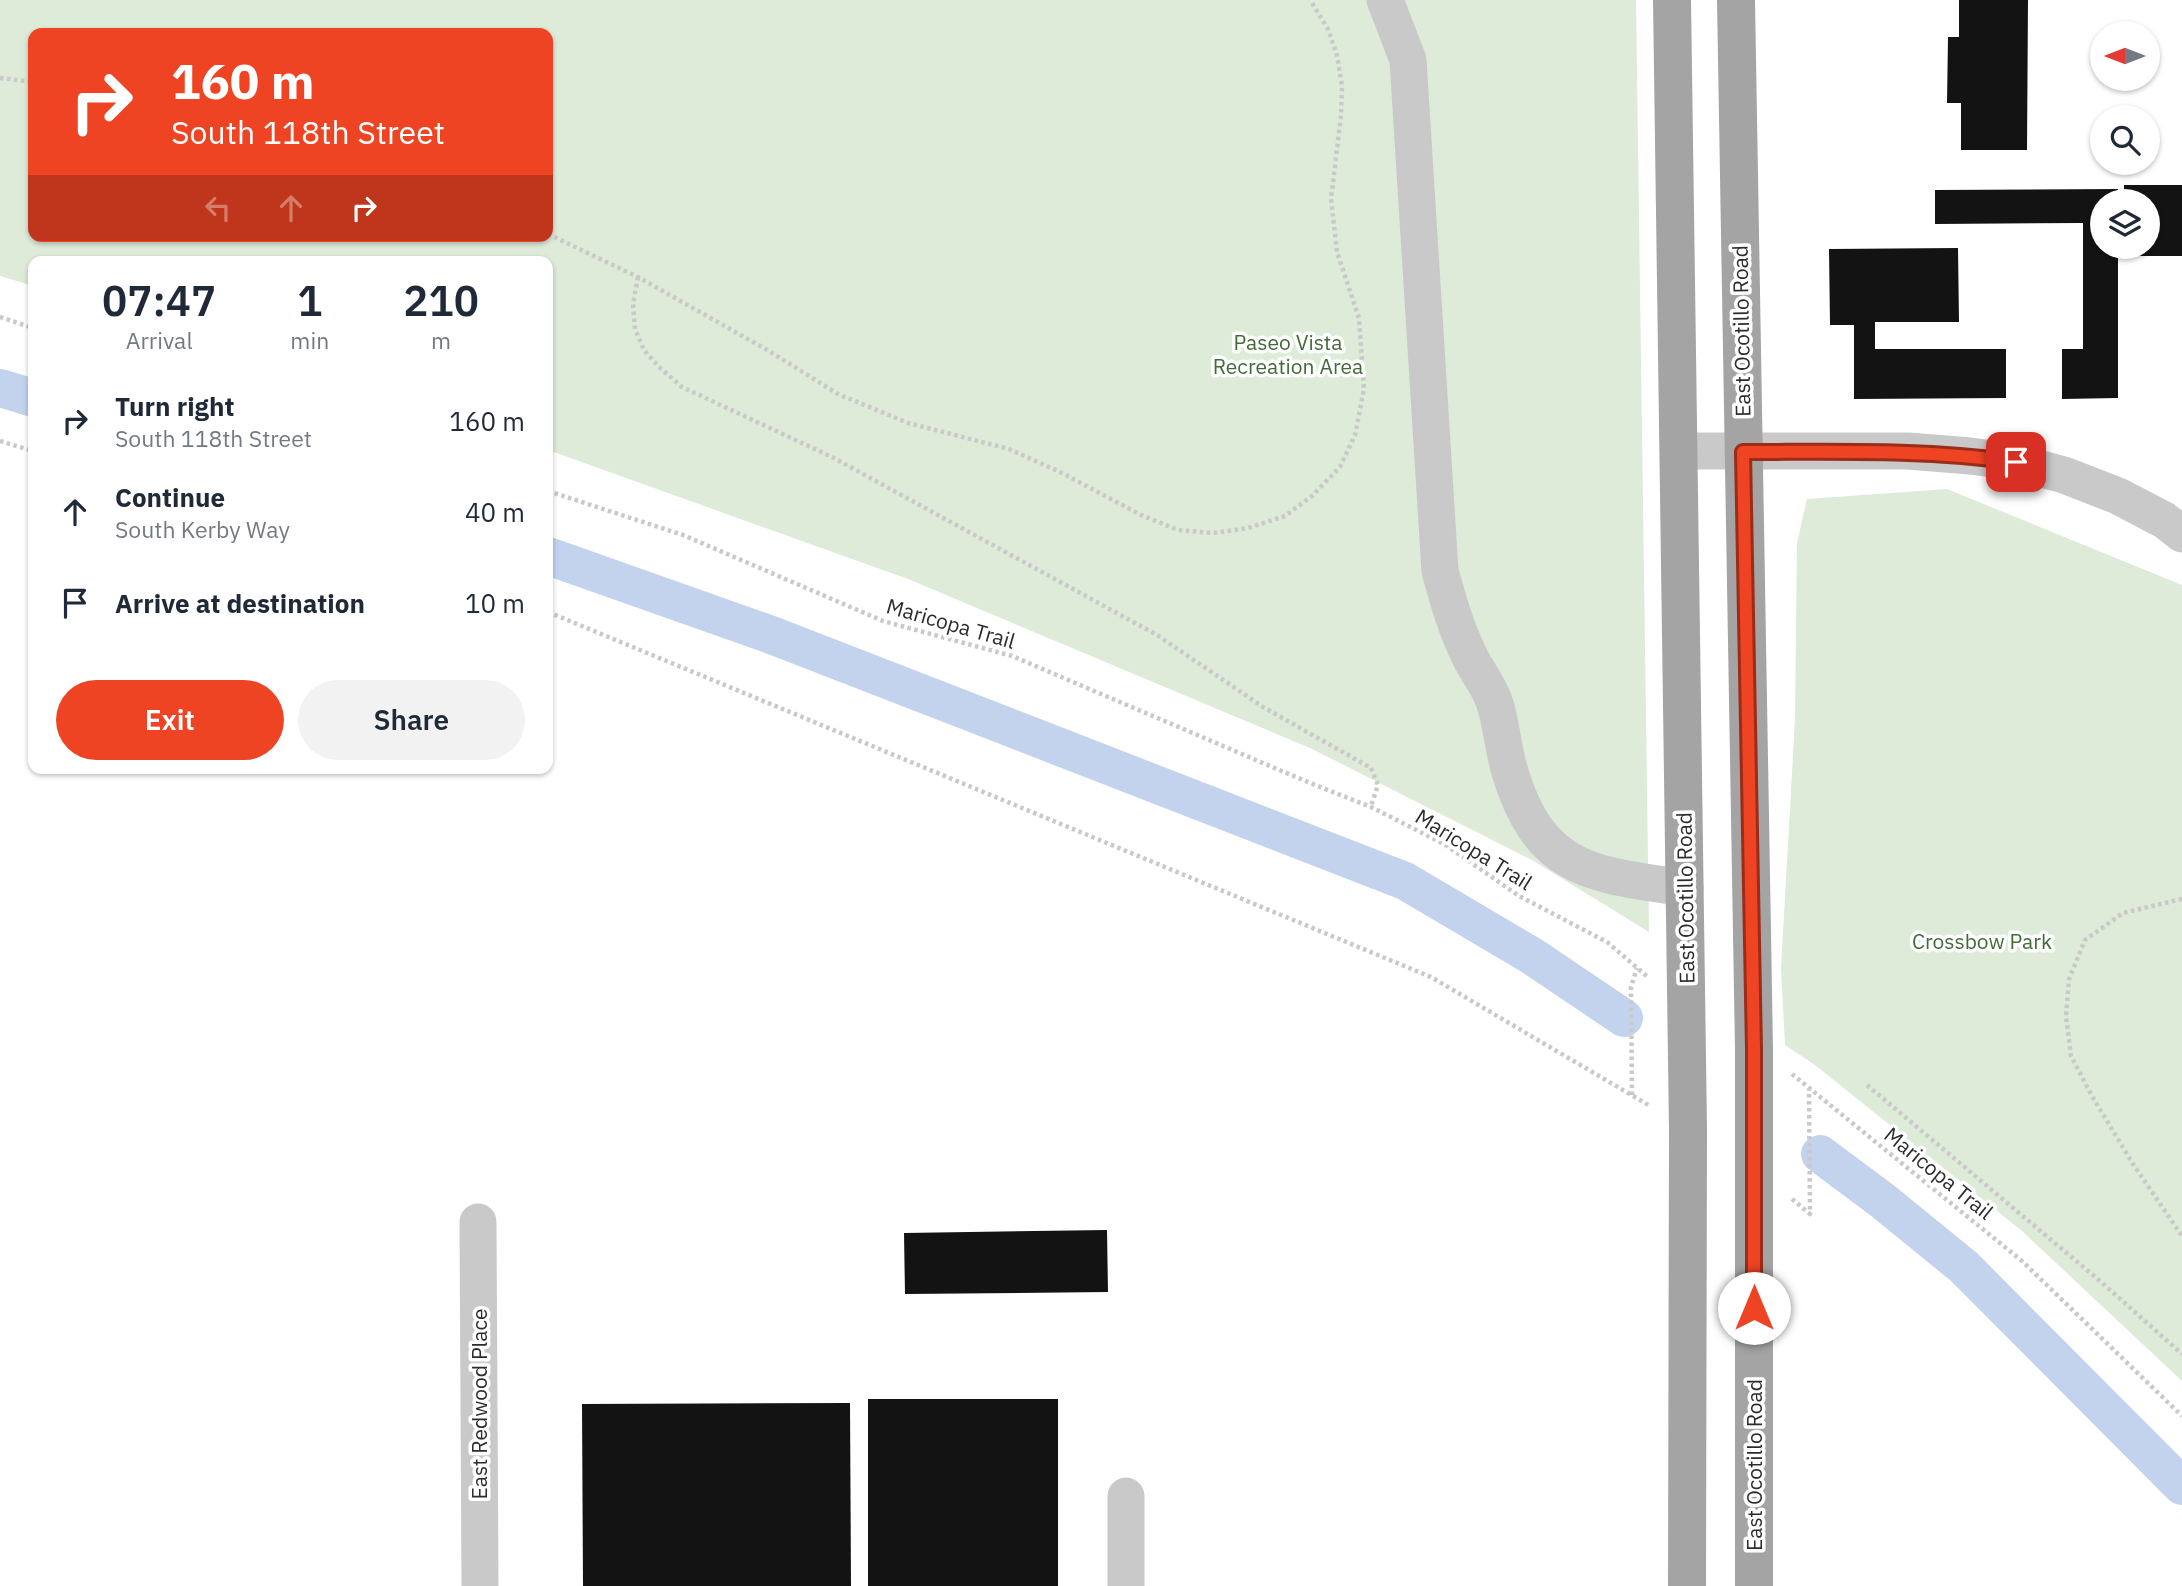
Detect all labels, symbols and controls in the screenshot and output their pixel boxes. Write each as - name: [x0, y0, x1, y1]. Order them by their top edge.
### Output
- north arrow: [2090, 21, 2160, 91]
- map controls: [2090, 21, 2160, 259]
- text: 160 m: [171, 49, 315, 112]
- icon: right: [56, 56, 147, 147]
- button: search: [2090, 105, 2160, 175]
- text: South 118th Street: [171, 111, 445, 153]
- icon: left: [199, 189, 237, 227]
- icon: ahead: [272, 189, 310, 227]
- icon: right: [345, 189, 383, 227]
- button: layers: [2090, 189, 2160, 259]
- street label: East Ocotillo Road: [1726, 245, 1756, 417]
- text: 07:47: [102, 273, 216, 328]
- text: 1: [297, 273, 322, 328]
- text: 210: [403, 273, 479, 328]
- text: Arrival: [126, 325, 193, 355]
- text: min: [290, 325, 329, 355]
- text: m: [431, 325, 451, 355]
- park label: Paseo Vista Recreation Area: [1213, 328, 1363, 380]
- text: Turn right: [115, 389, 234, 423]
- icon: right: [56, 402, 94, 440]
- text: 160 m: [449, 404, 525, 438]
- text: South 118th Street: [115, 423, 312, 453]
- pin: [1986, 432, 2046, 492]
- icon: arrive: [1997, 443, 2035, 481]
- text: Continue: [115, 480, 225, 514]
- icon: ahead: [56, 493, 94, 531]
- text: 40 m: [465, 495, 525, 529]
- text: South Kerby Way: [115, 514, 290, 544]
- icon: arrive: [56, 584, 94, 622]
- text: Arrive at destination: [115, 586, 365, 620]
- text: 10 m: [465, 586, 525, 620]
- street label: Maricopa Trail: [883, 591, 1019, 655]
- button: Exit: [56, 680, 284, 760]
- button: Share: [298, 680, 525, 760]
- street label: Maricopa Trail: [1410, 802, 1538, 896]
- street label: East Ocotillo Road: [1670, 812, 1700, 984]
- park label: Crossbow Park: [1912, 927, 2052, 955]
- street label: Maricopa Trail: [1879, 1120, 2000, 1226]
- position arrow: [1717, 1271, 1791, 1345]
- street label: East Redwood Place: [465, 1309, 493, 1500]
- street label: East Ocotillo Road: [1740, 1379, 1768, 1551]

